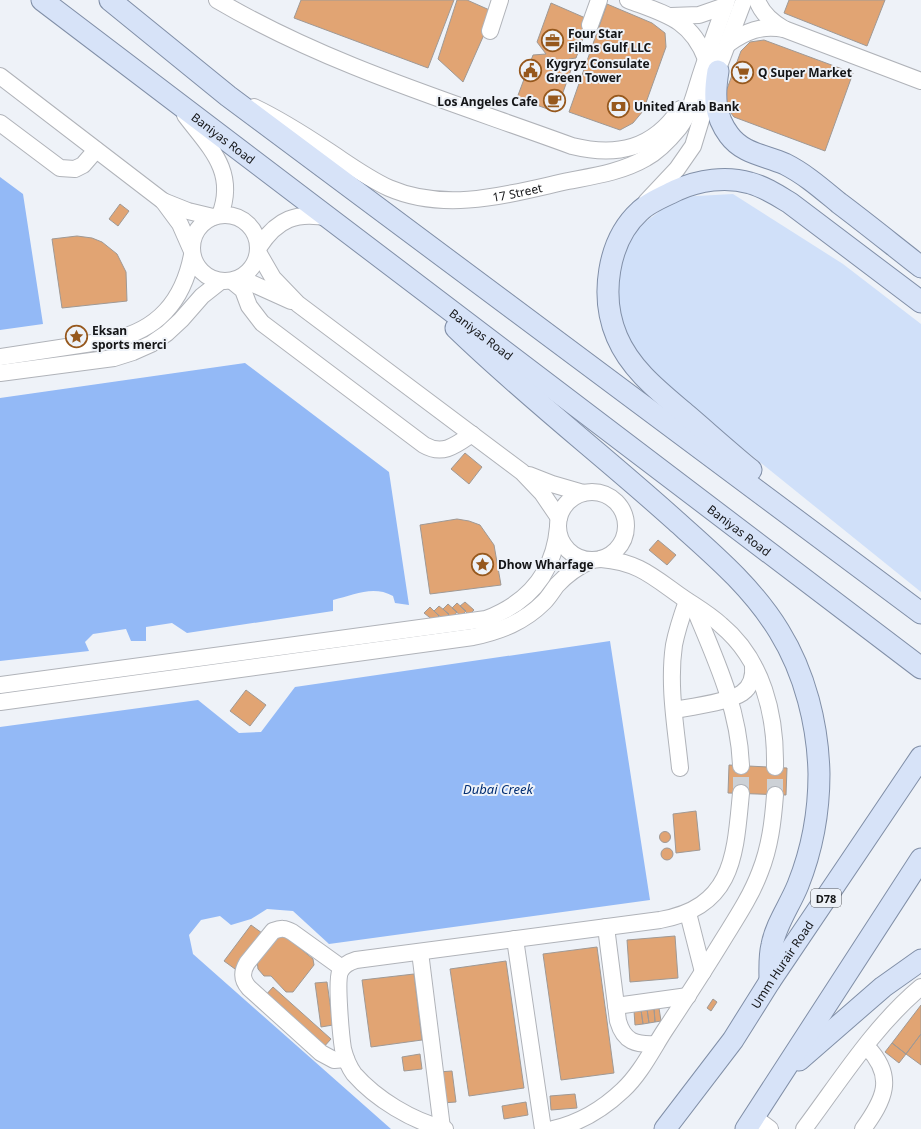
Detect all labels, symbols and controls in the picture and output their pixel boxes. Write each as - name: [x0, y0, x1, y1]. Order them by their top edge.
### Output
- place label: Four Star Films Gulf LLC: [568, 25, 652, 56]
- office icon: Four Star Films Gulf LLC: [540, 27, 566, 53]
- place label: Kygryz Consulate Green Tower: [546, 55, 650, 86]
- public building icon: Kygryz Consulate Green Tower: [518, 57, 544, 83]
- supermarket icon: Q Super Market: [729, 59, 755, 85]
- place label: Q Super Market: [758, 64, 852, 81]
- cafe icon: Los Angeles Cafe: [541, 88, 567, 114]
- place label: Los Angeles Cafe: [437, 93, 538, 110]
- bank icon: United Arab Bank: [606, 93, 632, 119]
- place label: United Arab Bank: [634, 98, 740, 115]
- street label: Baniyas Road: [188, 108, 259, 168]
- street label: 17 Street: [491, 178, 544, 205]
- street label: Baniyas Road: [446, 304, 517, 364]
- place label: Eksan sports merci: [92, 322, 167, 353]
- place icon: Eksan sports merci: [63, 324, 89, 350]
- street label: Baniyas Road: [704, 500, 775, 560]
- place icon: Dhow Wharfage: [469, 551, 495, 577]
- place label: Dhow Wharfage: [498, 556, 594, 573]
- water label: Dubai Creek: [463, 780, 533, 798]
- road number: D78: [811, 889, 841, 907]
- street label: Umm Hurair Road: [746, 917, 817, 1012]

